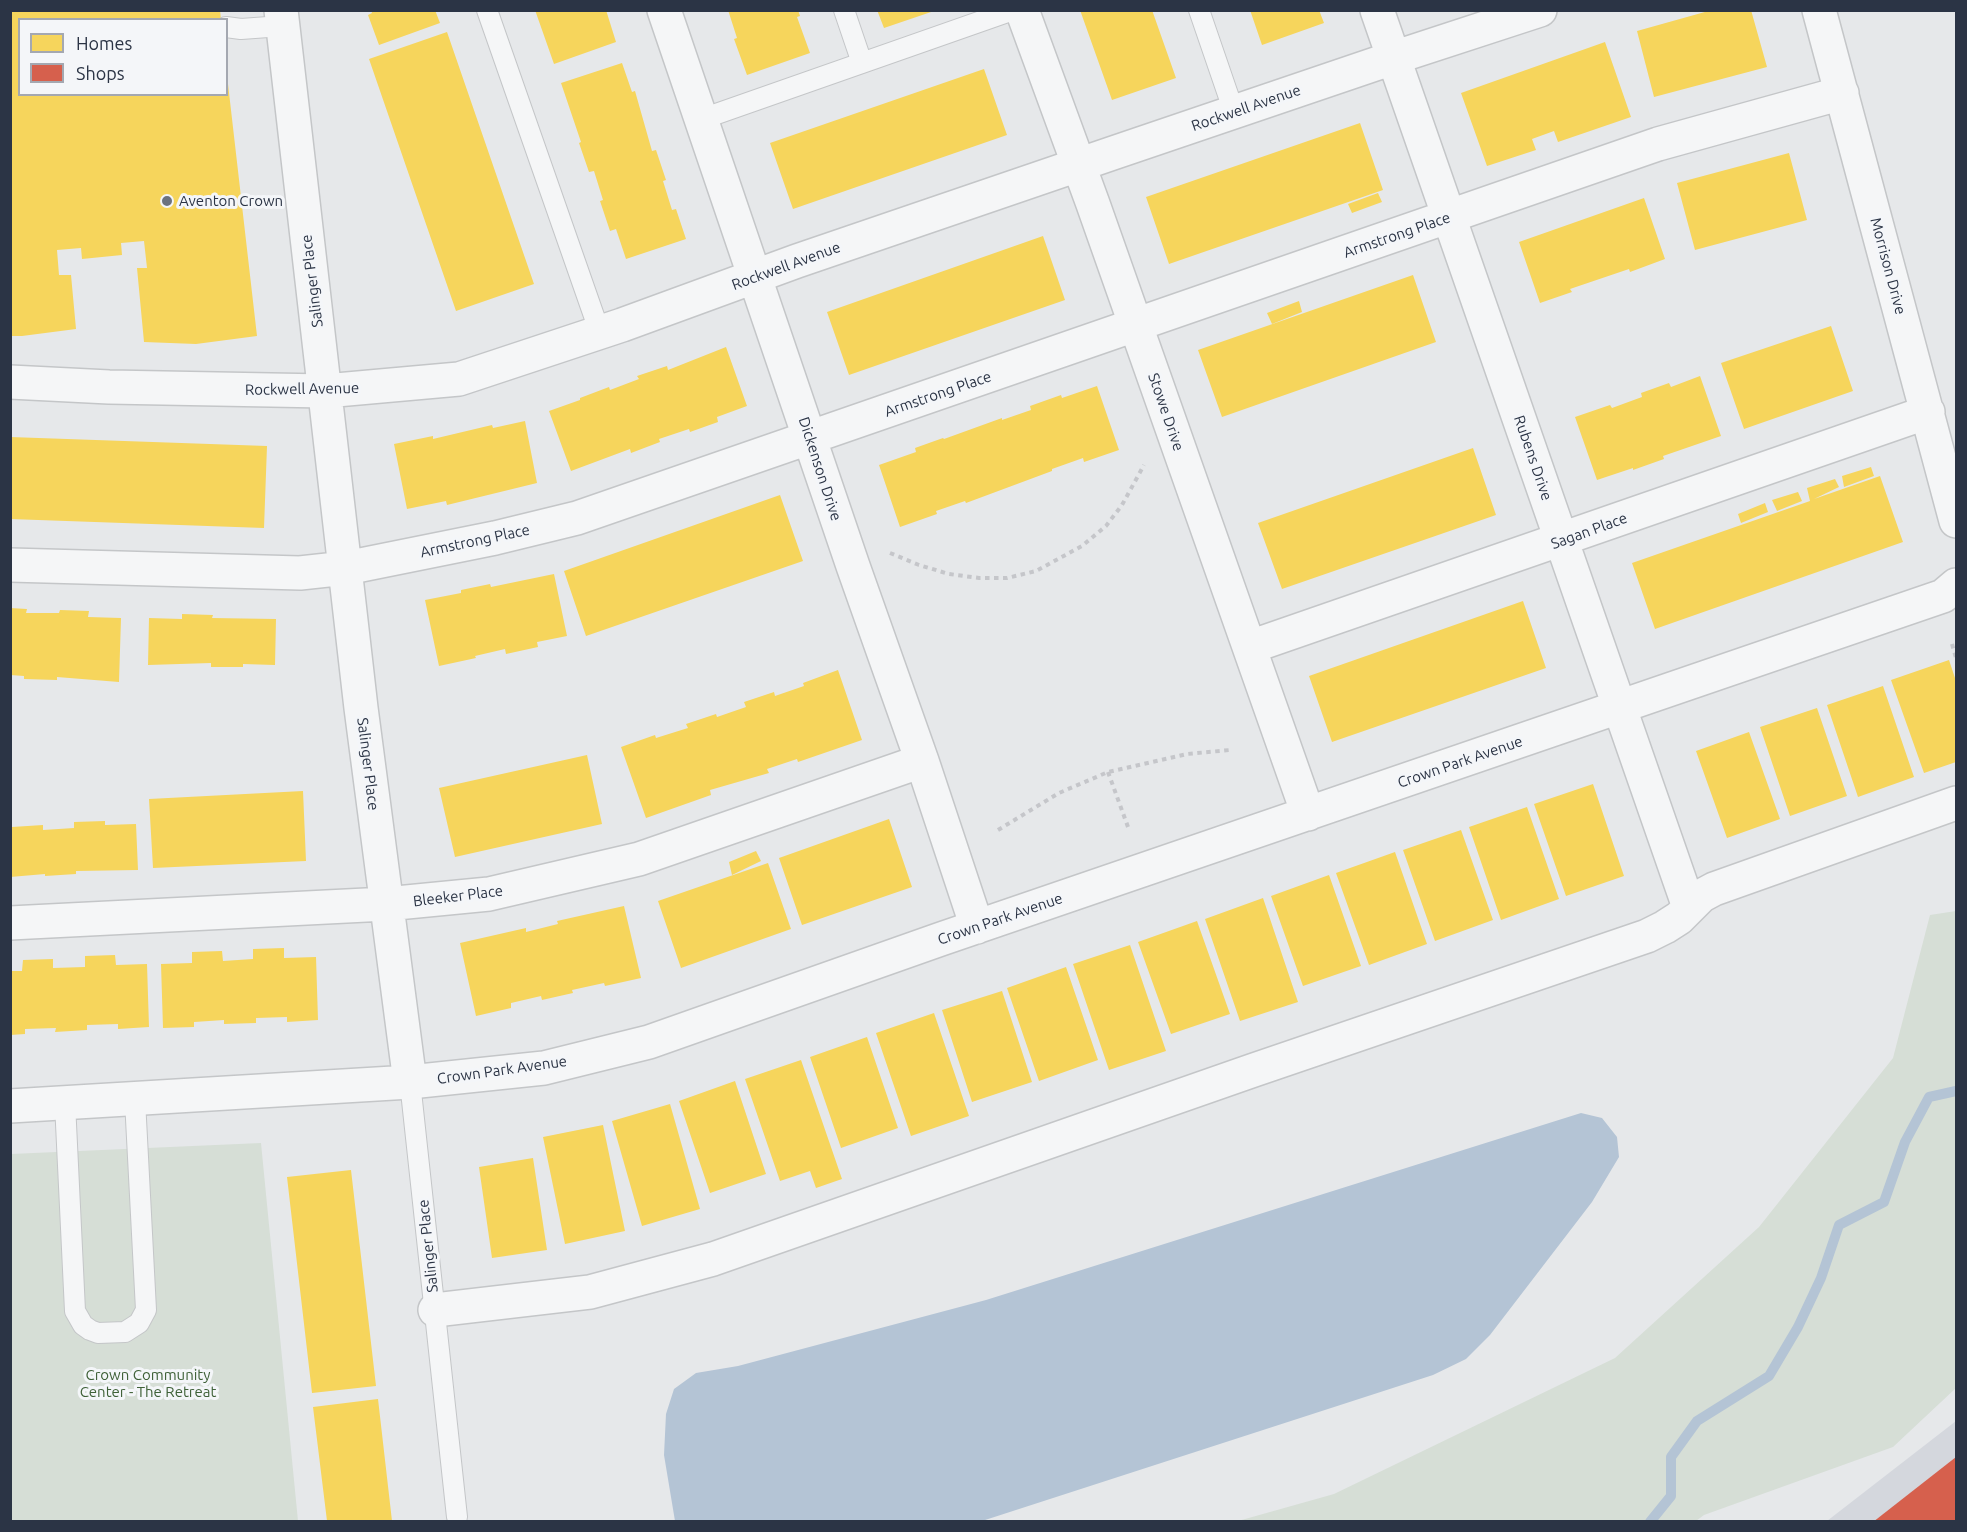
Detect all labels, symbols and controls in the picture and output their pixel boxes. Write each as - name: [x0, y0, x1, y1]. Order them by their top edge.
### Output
- legend: [18, 18, 228, 96]
- text: Homes: [76, 33, 132, 53]
- text: Shops: [76, 63, 125, 83]
- street label: Rockwell Avenue: [1189, 81, 1303, 135]
- place label: Aventon Crown: [179, 192, 283, 210]
- marker: Aventon Crown: [160, 194, 174, 208]
- street label: Armstrong Place: [1341, 208, 1453, 262]
- street label: Morrison Drive: [1866, 216, 1910, 316]
- street label: Salinger Place: [297, 233, 327, 329]
- street label: Rockwell Avenue: [729, 238, 843, 294]
- street label: Armstrong Place: [882, 367, 994, 421]
- street label: Stowe Drive: [1144, 371, 1188, 453]
- street label: Rockwell Avenue: [245, 379, 359, 399]
- street label: Rubens Drive: [1510, 413, 1556, 503]
- street label: Dickenson Drive: [795, 415, 845, 523]
- street label: Sagan Place: [1548, 509, 1630, 553]
- street label: Armstrong Place: [418, 521, 532, 561]
- street label: Salinger Place: [353, 716, 383, 812]
- street label: Crown Park Avenue: [1395, 732, 1525, 792]
- street label: Bleeker Place: [412, 882, 504, 910]
- street label: Crown Park Avenue: [935, 889, 1065, 949]
- street label: Crown Park Avenue: [436, 1052, 568, 1088]
- street label: Salinger Place: [414, 1199, 442, 1293]
- park label: Crown Community Center - The Retreat: [80, 1366, 216, 1401]

